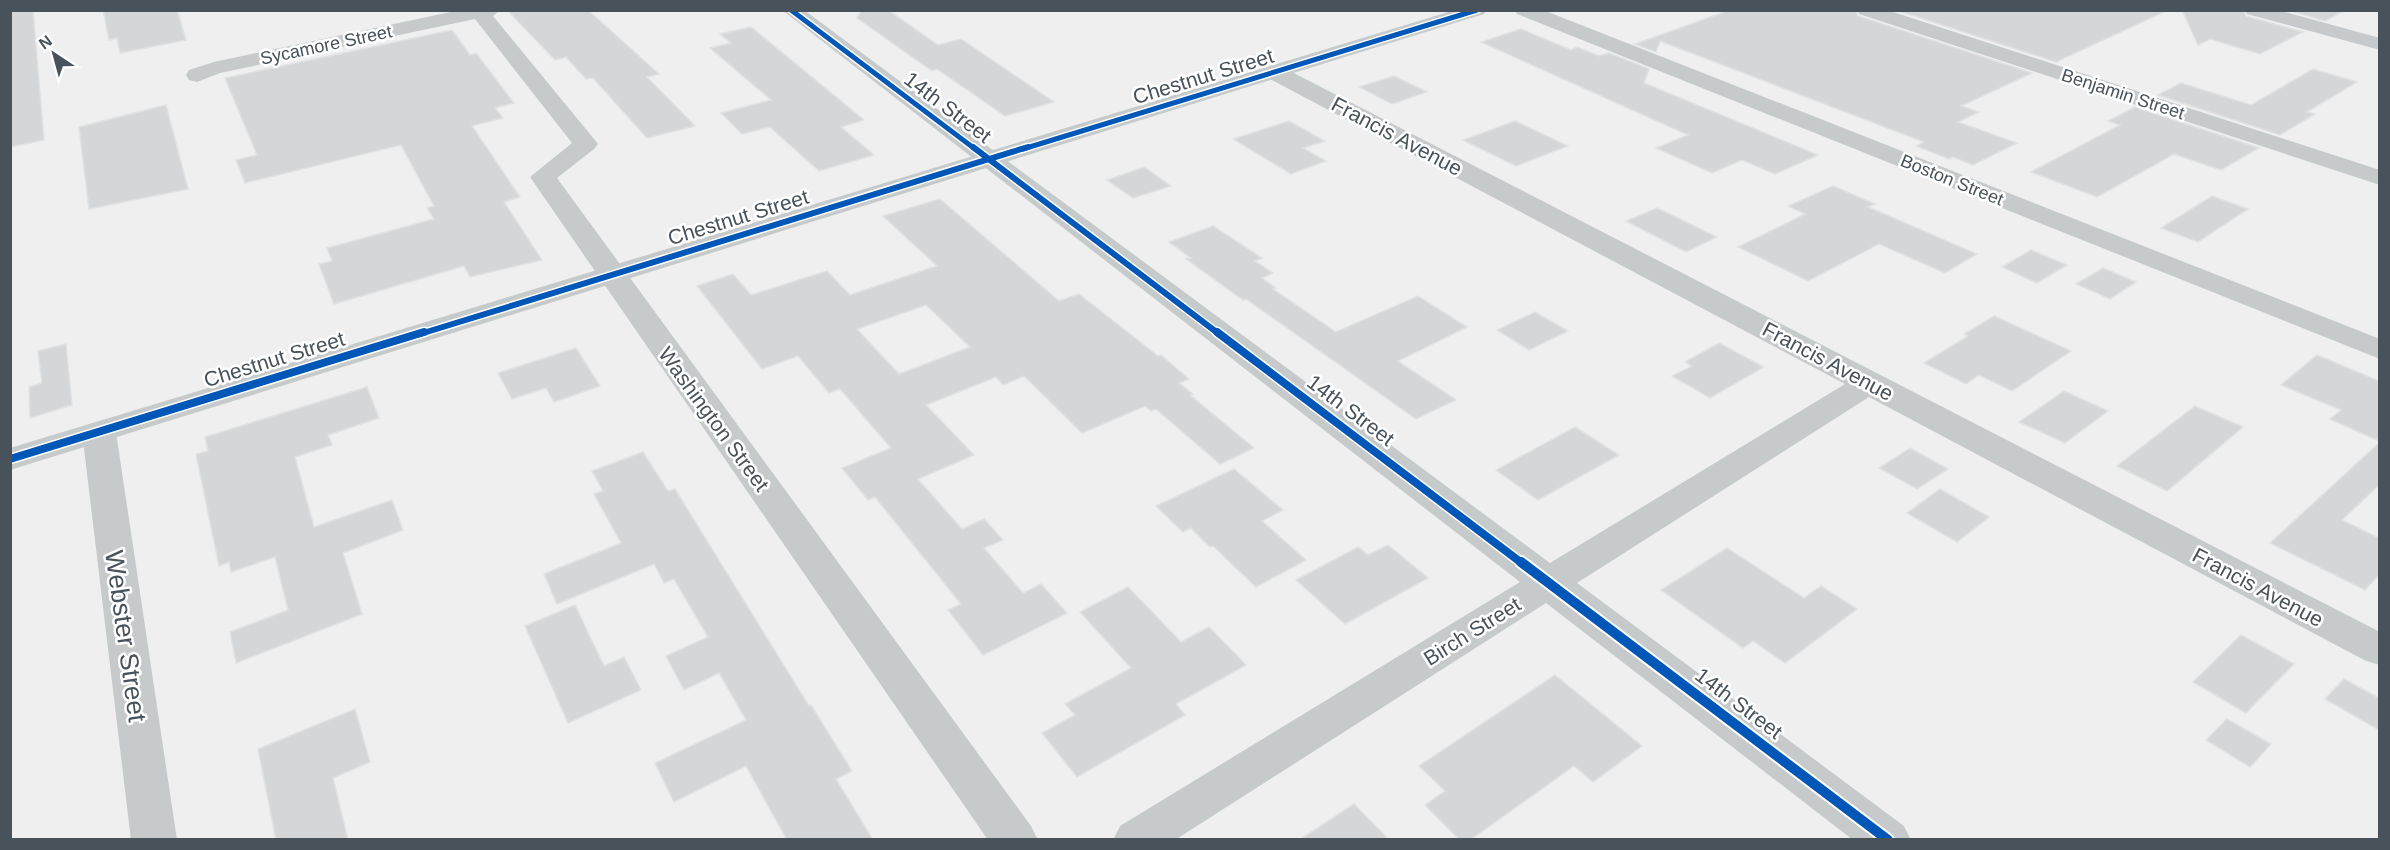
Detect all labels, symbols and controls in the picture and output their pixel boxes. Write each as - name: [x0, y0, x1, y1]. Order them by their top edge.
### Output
- street label: Sycamore Street: [258, 21, 394, 69]
- north arrow: [24, 24, 84, 84]
- text: N: [36, 32, 55, 53]
- street label: Chestnut Street: [1130, 44, 1276, 108]
- street label: Benjamin Street: [2059, 65, 2187, 123]
- street label: 14th Street: [900, 67, 996, 147]
- street label: Francis Avenue: [1328, 92, 1466, 180]
- street label: Boston Street: [1898, 150, 2006, 210]
- street label: Chestnut Street: [665, 185, 811, 249]
- street label: Francis Avenue: [1759, 317, 1897, 405]
- street label: Chestnut Street: [201, 327, 347, 391]
- street label: Washington Street: [654, 343, 774, 495]
- street label: 14th Street: [1303, 370, 1399, 450]
- street label: Francis Avenue: [2189, 543, 2327, 631]
- street label: Webster Street: [99, 548, 153, 724]
- street label: Birch Street: [1419, 592, 1525, 670]
- street label: 14th Street: [1691, 663, 1787, 743]

